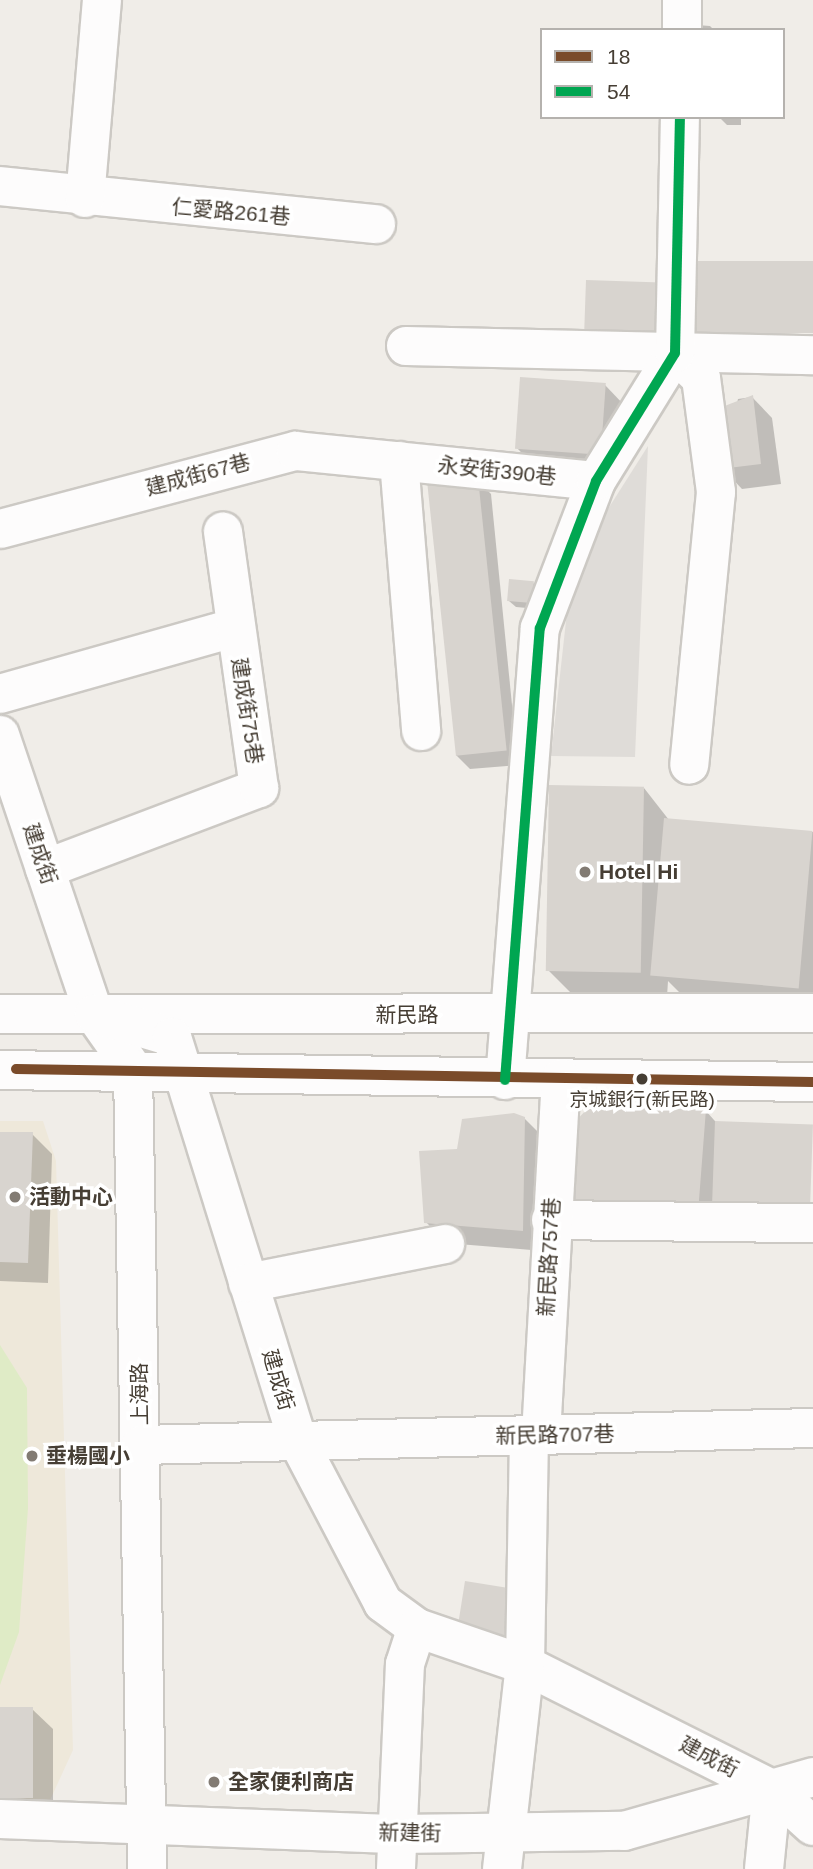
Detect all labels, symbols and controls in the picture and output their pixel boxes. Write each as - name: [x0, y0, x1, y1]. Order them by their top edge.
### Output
- legend: [540, 28, 785, 119]
- text: 18: [607, 45, 630, 68]
- text: 54: [607, 80, 630, 103]
- street label: 仁愛路261巷: [171, 194, 291, 230]
- street label: 建成街67巷: [143, 449, 253, 501]
- street label: 永安街390巷: [436, 452, 558, 490]
- street label: 建成街75巷: [226, 656, 268, 766]
- street label: 建成街: [18, 820, 62, 888]
- place label: Hotel Hi: [599, 859, 678, 885]
- marker: Hotel Hi: [577, 864, 593, 880]
- street label: 新民路: [376, 1002, 438, 1028]
- marker: 京城銀行(新民路): [635, 1072, 649, 1086]
- place label: 京城銀行(新民路): [569, 1089, 715, 1111]
- place label: 活動中心: [29, 1184, 113, 1210]
- marker: 活動中心: [7, 1189, 23, 1205]
- street label: 新民路757巷: [533, 1197, 565, 1317]
- street label: 建成街: [257, 1346, 299, 1414]
- street label: 上海路: [127, 1362, 153, 1426]
- street label: 新民路707巷: [495, 1421, 615, 1449]
- place label: 垂楊國小: [46, 1443, 130, 1469]
- marker: 垂楊國小: [24, 1448, 40, 1464]
- street label: 建成街: [675, 1731, 743, 1783]
- place label: 全家便利商店: [228, 1769, 354, 1795]
- marker: 全家便利商店: [206, 1774, 222, 1790]
- street label: 新建街: [378, 1820, 442, 1846]

